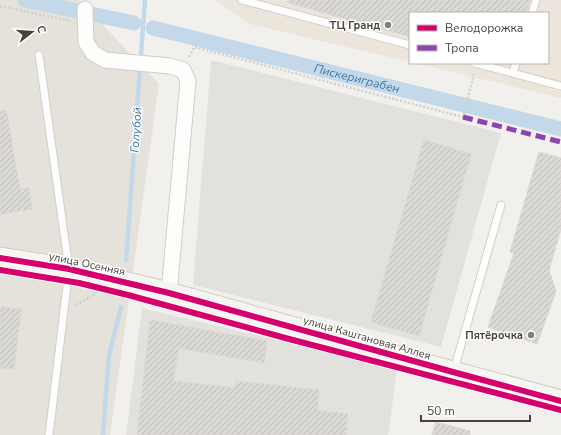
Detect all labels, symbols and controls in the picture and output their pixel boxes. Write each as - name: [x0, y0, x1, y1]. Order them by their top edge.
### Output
- north arrow: [12, 12, 52, 52]
- legend: [409, 12, 549, 64]
- place label: ТЦ Гранд: [330, 18, 380, 33]
- marker: ТЦ Гранд: [383, 20, 393, 30]
- text: Велодорожка: [445, 20, 523, 36]
- text: С: [33, 23, 50, 35]
- text: Тропа: [445, 40, 479, 56]
- water label: Пискериграбен: [312, 60, 401, 97]
- water label: Голубой: [126, 107, 146, 153]
- street label: улица Осенняя: [47, 249, 127, 279]
- street label: улица Каштановая Аллея: [301, 313, 433, 363]
- place label: Пятёрочка: [465, 328, 523, 343]
- marker: Пятёрочка: [526, 330, 536, 340]
- scale bar: [421, 397, 530, 423]
- text: 50 m: [427, 403, 455, 419]

